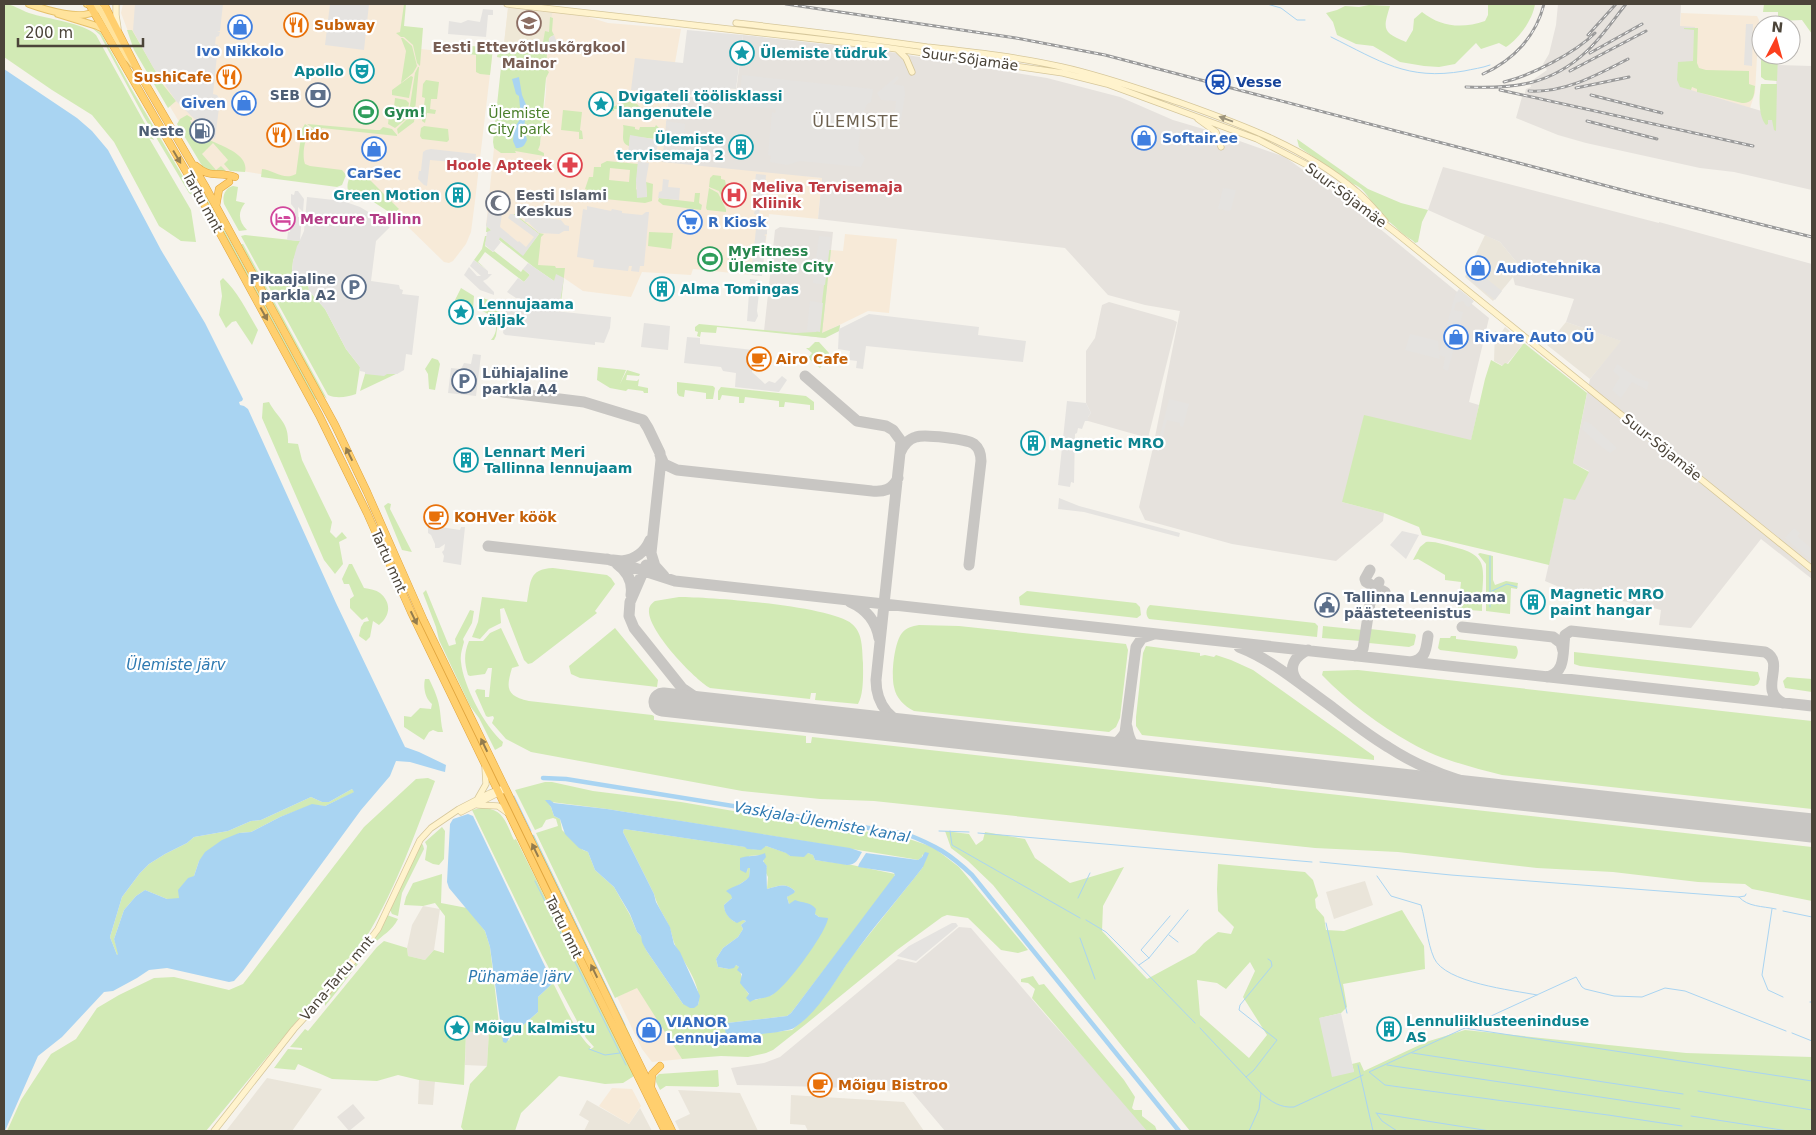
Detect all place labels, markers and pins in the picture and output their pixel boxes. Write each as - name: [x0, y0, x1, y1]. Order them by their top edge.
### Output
- school or university icon: Eesti Ettevõtluskõrgkool Mainor: [516, 10, 542, 36]
- restaurant icon: Subway: [283, 12, 309, 38]
- shop icon: Ivo Nikkolo: [227, 14, 253, 40]
- place label: Subway: [314, 17, 375, 33]
- place label: Eesti Ettevõtluskõrgkool Mainor: [432, 39, 626, 71]
- place icon: Ülemiste tüdruk: [729, 40, 755, 66]
- place label: Ivo Nikkolo: [196, 43, 284, 59]
- place label: Ülemiste tüdruk: [760, 44, 888, 61]
- theatre icon: Apollo: [349, 58, 375, 84]
- place label: Apollo: [294, 63, 344, 79]
- restaurant icon: SushiCafe: [216, 64, 242, 90]
- place label: SushiCafe: [134, 69, 212, 85]
- station icon: Vesse: [1205, 69, 1231, 95]
- place label: Vesse: [1236, 74, 1282, 90]
- bank icon: SEB: [305, 82, 331, 108]
- place label: SEB: [270, 87, 300, 103]
- place label: Dvigateli töölisklassi langenutele: [618, 88, 783, 120]
- shop icon: Given: [231, 90, 257, 116]
- place icon: Dvigateli töölisklassi langenutele: [588, 91, 614, 117]
- place label: Given: [181, 95, 226, 111]
- sports icon: Gym!: [353, 99, 379, 125]
- place label: Gym!: [384, 104, 426, 120]
- fuel station icon: Neste: [189, 118, 215, 144]
- restaurant icon: Lido: [266, 122, 292, 148]
- place label: Neste: [138, 123, 184, 139]
- shop icon: Softair.ee: [1131, 125, 1157, 151]
- place label: Lido: [296, 127, 330, 143]
- place label: Ülemiste tervisemaja 2: [616, 130, 724, 163]
- place label: Softair.ee: [1162, 130, 1238, 146]
- building icon: Ülemiste tervisemaja 2: [728, 134, 754, 160]
- shop icon: CarSec: [361, 136, 387, 162]
- pharmacy icon: Hoole Apteek: [557, 152, 583, 178]
- place label: Hoole Apteek: [446, 157, 553, 173]
- place label: CarSec: [347, 165, 401, 181]
- place label: Meliva Tervisemaja Kliinik: [752, 179, 903, 211]
- building icon: Green Motion: [445, 182, 471, 208]
- hospital icon: Meliva Tervisemaja Kliinik: [721, 182, 747, 208]
- place label: Green Motion: [333, 187, 440, 203]
- place label: Eesti Islami Keskus: [516, 187, 607, 219]
- mosque icon: Eesti Islami Keskus: [485, 190, 511, 216]
- hotel icon: Mercure Tallinn: [270, 206, 296, 232]
- supermarket icon: R Kiosk: [677, 209, 703, 235]
- place label: Mercure Tallinn: [300, 211, 421, 227]
- place label: R Kiosk: [708, 214, 767, 230]
- place label: MyFitness Ülemiste City: [728, 243, 833, 275]
- sports icon: MyFitness Ülemiste City: [697, 246, 723, 272]
- shop icon: Audiotehnika: [1465, 255, 1491, 281]
- place label: Audiotehnika: [1496, 260, 1601, 276]
- place label: Pikaajaline parkla A2: [249, 271, 336, 303]
- parking icon: Pikaajaline parkla A2: [341, 274, 367, 300]
- building icon: Alma Tomingas: [649, 276, 675, 302]
- place label: Alma Tomingas: [680, 281, 799, 297]
- place label: Lennujaama väljak: [478, 296, 574, 328]
- place icon: Lennujaama väljak: [448, 299, 474, 325]
- shop icon: Rivare Auto OÜ: [1443, 324, 1469, 350]
- place label: Rivare Auto OÜ: [1474, 328, 1595, 345]
- cafe icon: Airo Cafe: [746, 346, 772, 372]
- place label: Airo Cafe: [776, 351, 848, 367]
- place label: Lühiajaline parkla A4: [482, 365, 568, 397]
- parking icon: Lühiajaline parkla A4: [451, 368, 477, 394]
- building icon: Magnetic MRO: [1020, 430, 1046, 456]
- place label: Magnetic MRO: [1050, 435, 1164, 451]
- place label: Lennart Meri Tallinna lennujaam: [484, 444, 632, 476]
- building icon: Lennart Meri Tallinna lennujaam: [453, 447, 479, 473]
- cafe icon: KOHVer köök: [423, 504, 449, 530]
- place label: KOHVer köök: [454, 509, 557, 525]
- place label: Magnetic MRO paint hangar: [1550, 586, 1664, 618]
- place label: Tallinna Lennujaama päästeteenistus: [1344, 589, 1506, 621]
- building icon: Magnetic MRO paint hangar: [1520, 589, 1546, 615]
- public building icon: Tallinna Lennujaama päästeteenistus: [1314, 592, 1340, 618]
- place label: Lennuliiklusteeninduse AS: [1406, 1013, 1589, 1045]
- place label: VIANOR Lennujaama: [666, 1014, 762, 1046]
- place icon: Mõigu kalmistu: [444, 1015, 470, 1041]
- building icon: Lennuliiklusteeninduse AS: [1376, 1016, 1402, 1042]
- shop icon: VIANOR Lennujaama: [636, 1017, 662, 1043]
- place label: Mõigu kalmistu: [474, 1020, 595, 1036]
- cafe icon: Mõigu Bistroo: [807, 1072, 833, 1098]
- place label: Mõigu Bistroo: [838, 1077, 948, 1093]

